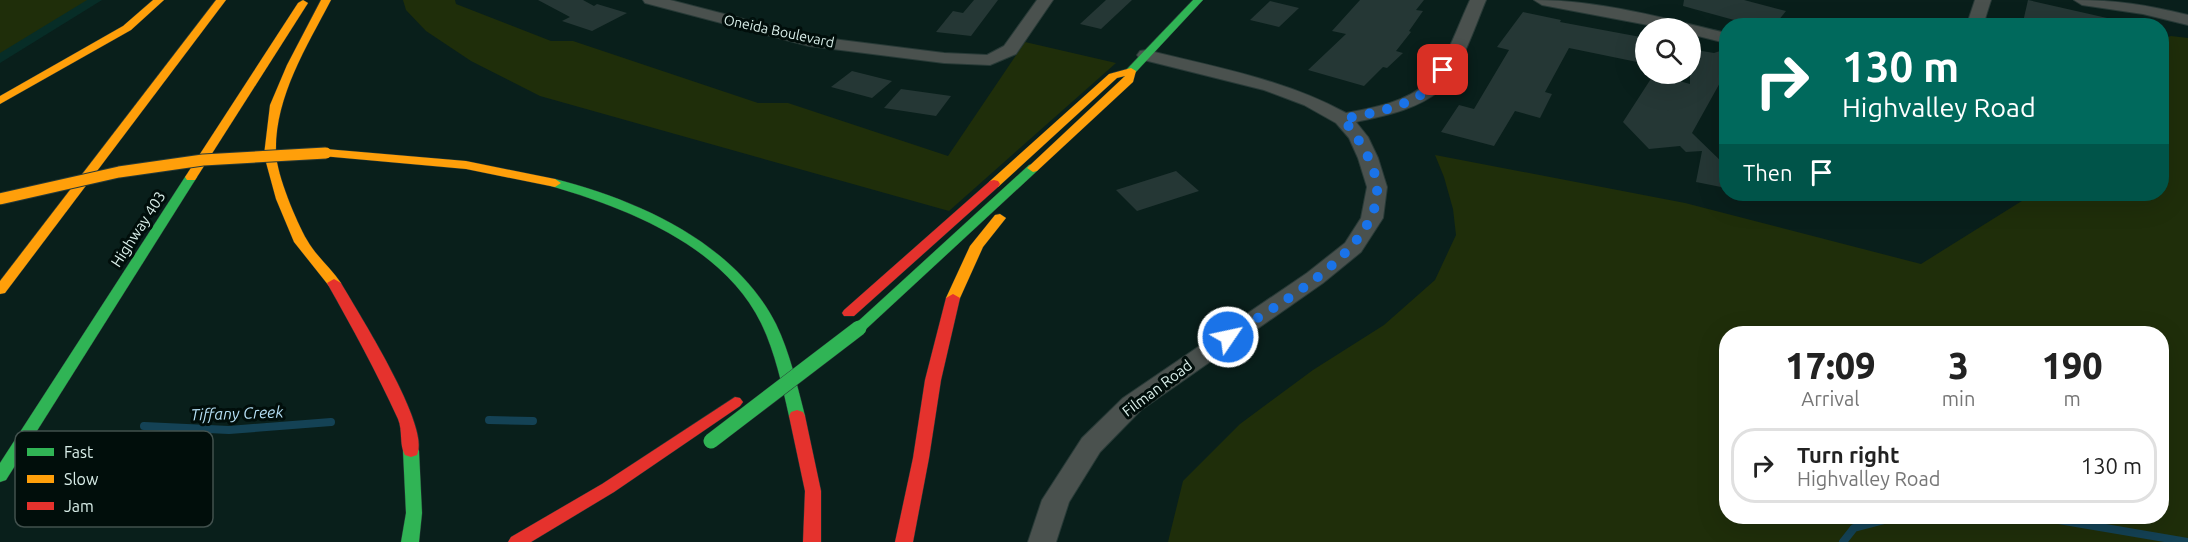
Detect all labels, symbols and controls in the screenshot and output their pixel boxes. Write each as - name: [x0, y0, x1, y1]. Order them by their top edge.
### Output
- street label: Oneida Boulevard: [722, 11, 836, 51]
- map controls: [1635, 18, 1701, 84]
- button: search: [1635, 18, 1701, 84]
- icon: right: [1743, 42, 1821, 120]
- text: 130 m: [1842, 43, 1959, 90]
- pin: [1417, 44, 1468, 95]
- icon: arrive: [1426, 53, 1459, 86]
- text: Highvalley Road: [1842, 92, 2036, 122]
- icon: arrive: [1805, 156, 1838, 189]
- text: Then: [1743, 160, 1793, 185]
- street label: Highway 403: [107, 188, 169, 270]
- position arrow: [1196, 305, 1260, 369]
- text: 17:09: [1785, 345, 1875, 386]
- text: 3: [1948, 345, 1969, 386]
- text: 190: [2042, 345, 2103, 386]
- street label: Filman Road: [1119, 356, 1195, 420]
- text: Arrival: [1801, 387, 1860, 410]
- text: min: [1942, 387, 1975, 410]
- text: m: [2064, 387, 2081, 410]
- water label: Tiffany Creek: [190, 402, 285, 425]
- legend: [15, 431, 213, 527]
- text: Turn right: [1797, 442, 1899, 467]
- text: Fast: [64, 443, 94, 461]
- icon: right: [1746, 449, 1779, 482]
- text: 130 m: [2081, 453, 2142, 478]
- text: Highvalley Road: [1797, 467, 1941, 490]
- text: Slow: [64, 470, 99, 488]
- text: Jam: [64, 497, 94, 515]

